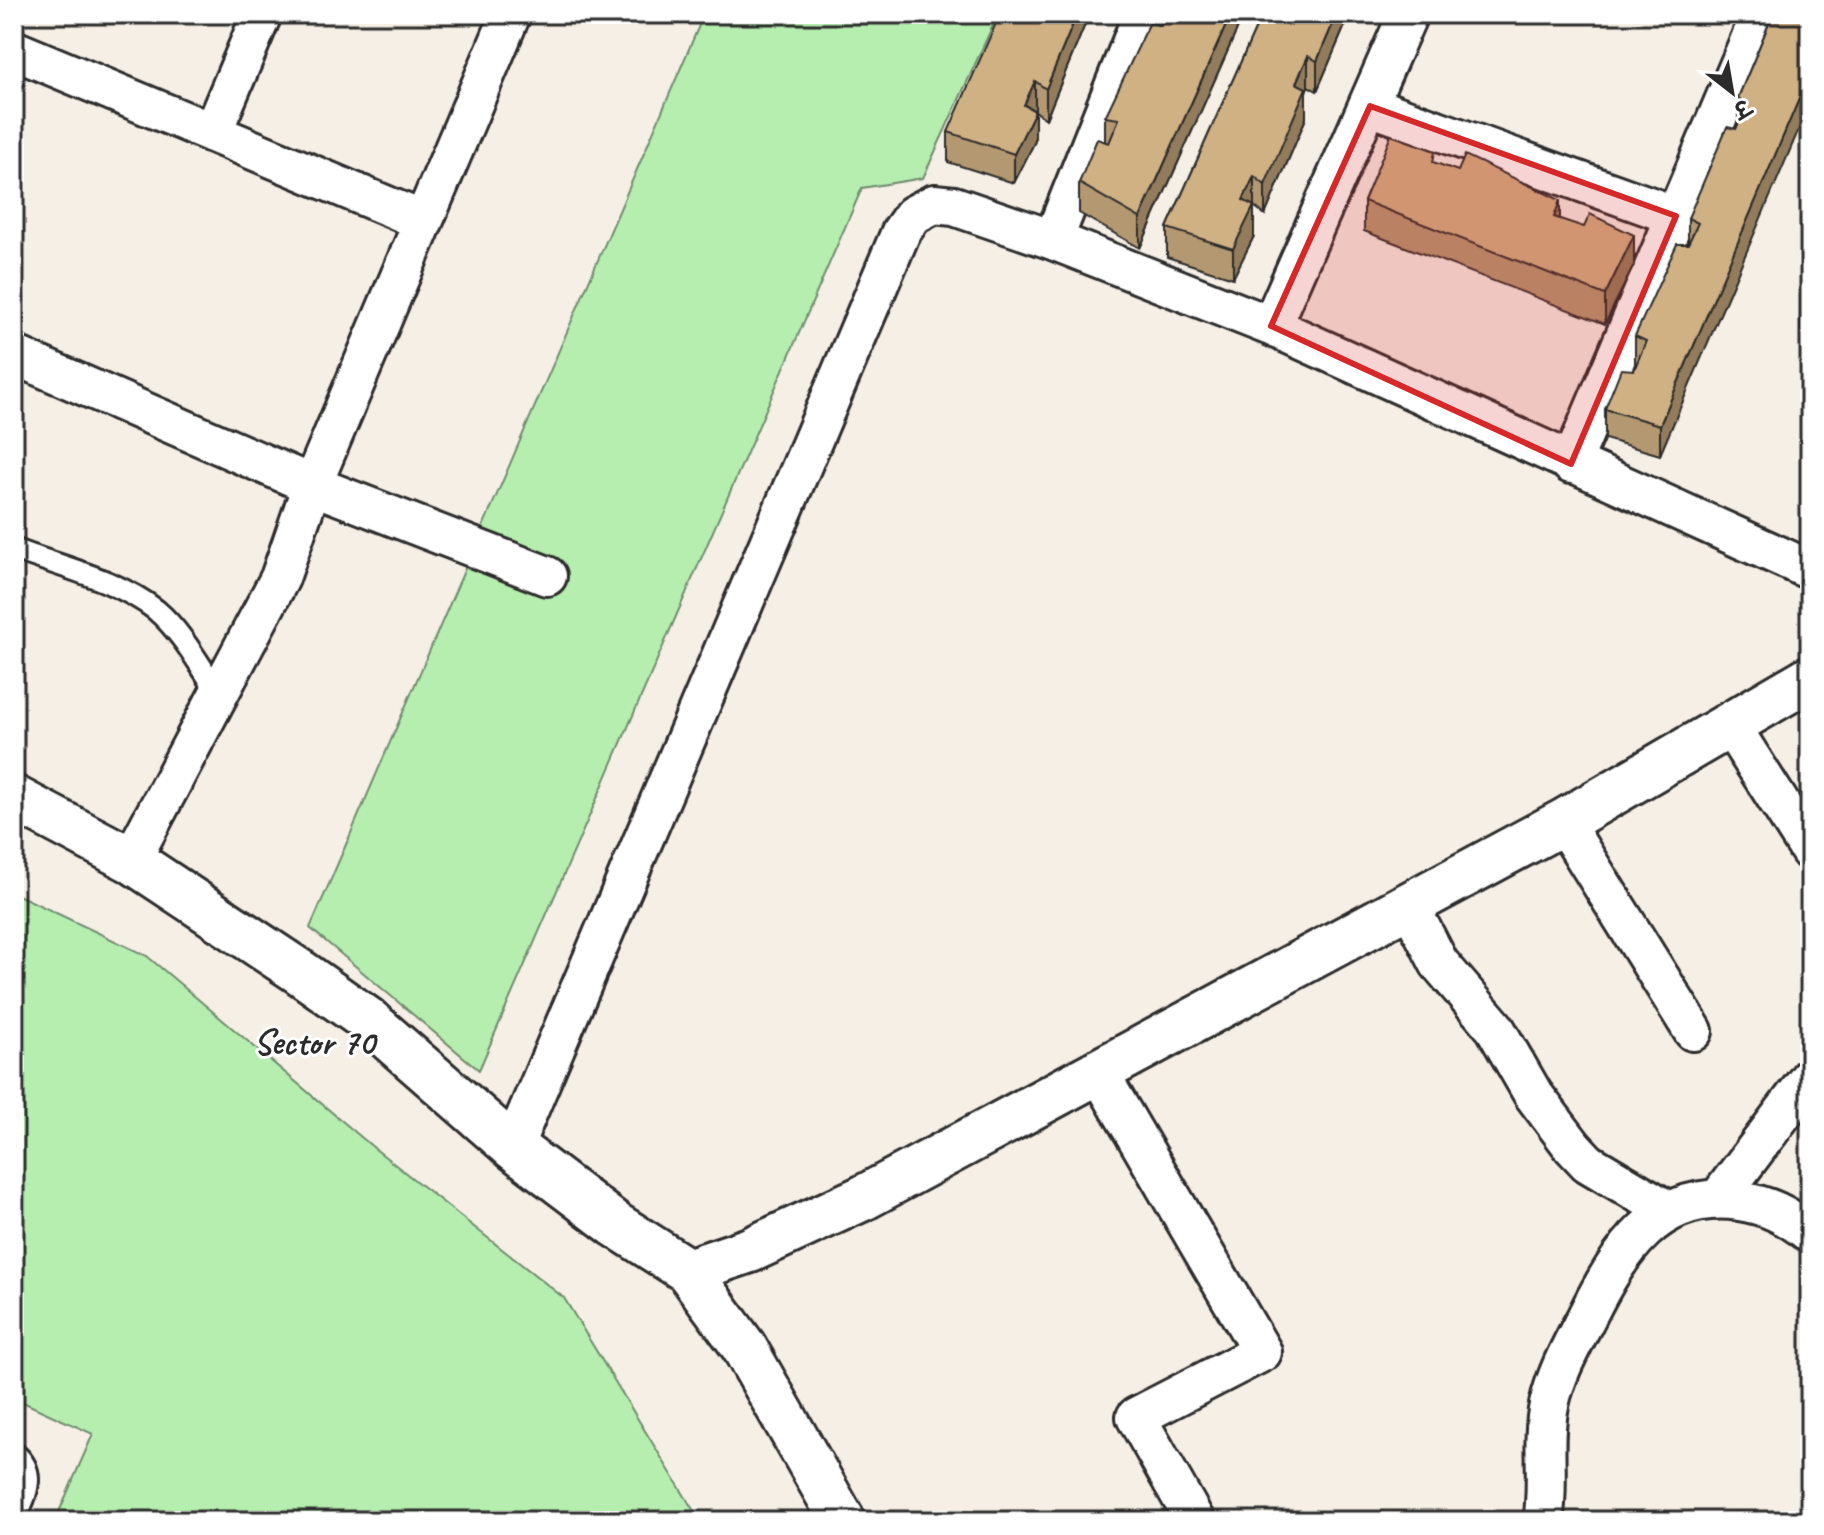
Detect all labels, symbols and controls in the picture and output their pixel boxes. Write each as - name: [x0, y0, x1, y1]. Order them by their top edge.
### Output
- north arrow: [1692, 52, 1772, 132]
- text: उ: [1726, 91, 1757, 125]
- district label: Sector 70: [253, 1019, 378, 1065]

